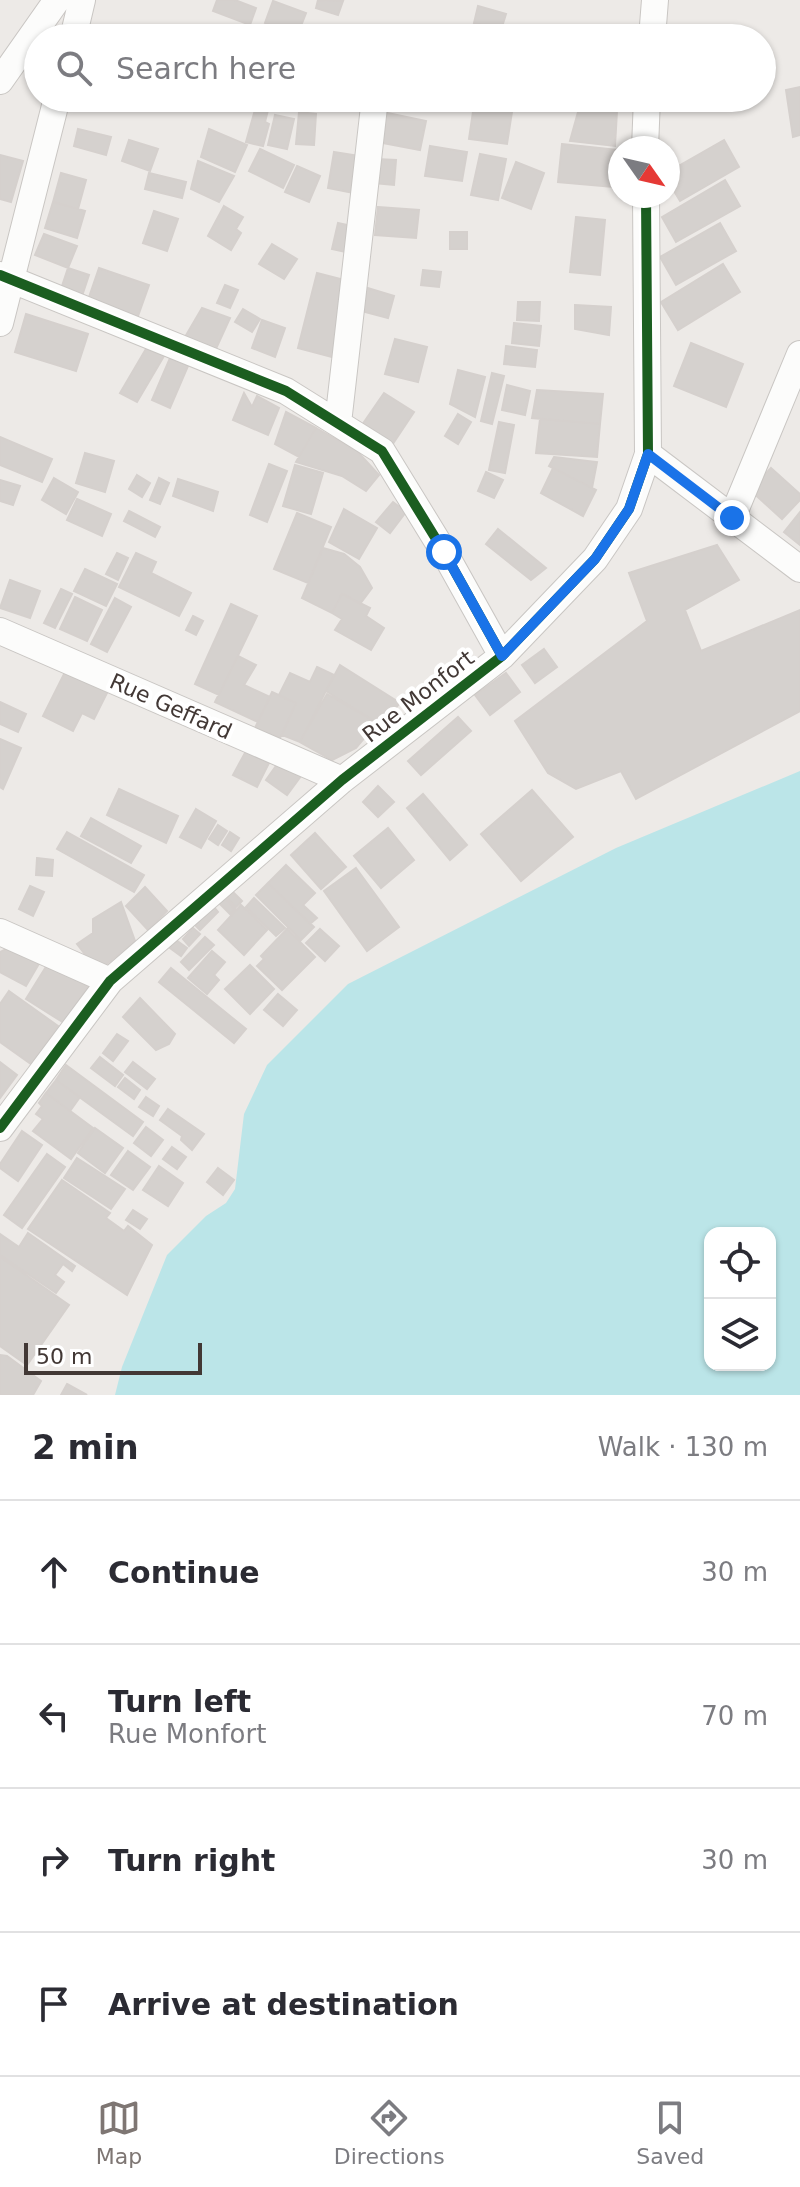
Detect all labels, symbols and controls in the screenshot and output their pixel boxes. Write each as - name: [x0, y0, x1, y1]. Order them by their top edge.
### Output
- search box: [24, 24, 776, 112]
- icon: search: [52, 46, 96, 90]
- text: Search here: [116, 51, 296, 86]
- north arrow: [608, 136, 680, 208]
- route end: [714, 500, 750, 536]
- route start: [426, 534, 462, 570]
- street label: Rue Monfort: [358, 645, 479, 748]
- street label: Rue Geffard: [106, 668, 236, 744]
- map controls: [704, 1227, 776, 1371]
- button: locate: [704, 1227, 776, 1299]
- button: layers: [704, 1299, 776, 1371]
- scale bar: [24, 1339, 202, 1375]
- text: 50 m: [36, 1344, 92, 1369]
- text: 2 min: [32, 1427, 139, 1467]
- text: Walk · 130 m: [598, 1432, 768, 1462]
- icon: ahead: [32, 1550, 76, 1594]
- text: Continue: [108, 1555, 260, 1590]
- text: 30 m: [701, 1557, 768, 1587]
- text: Turn left: [108, 1684, 251, 1719]
- icon: left: [32, 1694, 76, 1738]
- text: 70 m: [701, 1701, 768, 1731]
- text: Rue Monfort: [108, 1719, 266, 1749]
- icon: right: [32, 1838, 76, 1882]
- text: Turn right: [108, 1843, 275, 1878]
- text: 30 m: [701, 1845, 768, 1875]
- icon: arrive: [32, 1982, 76, 2026]
- text: Arrive at destination: [108, 1987, 459, 2022]
- tab: Map: [96, 2096, 142, 2169]
- tab: Directions: [334, 2096, 445, 2169]
- tab: Saved: [636, 2096, 704, 2169]

